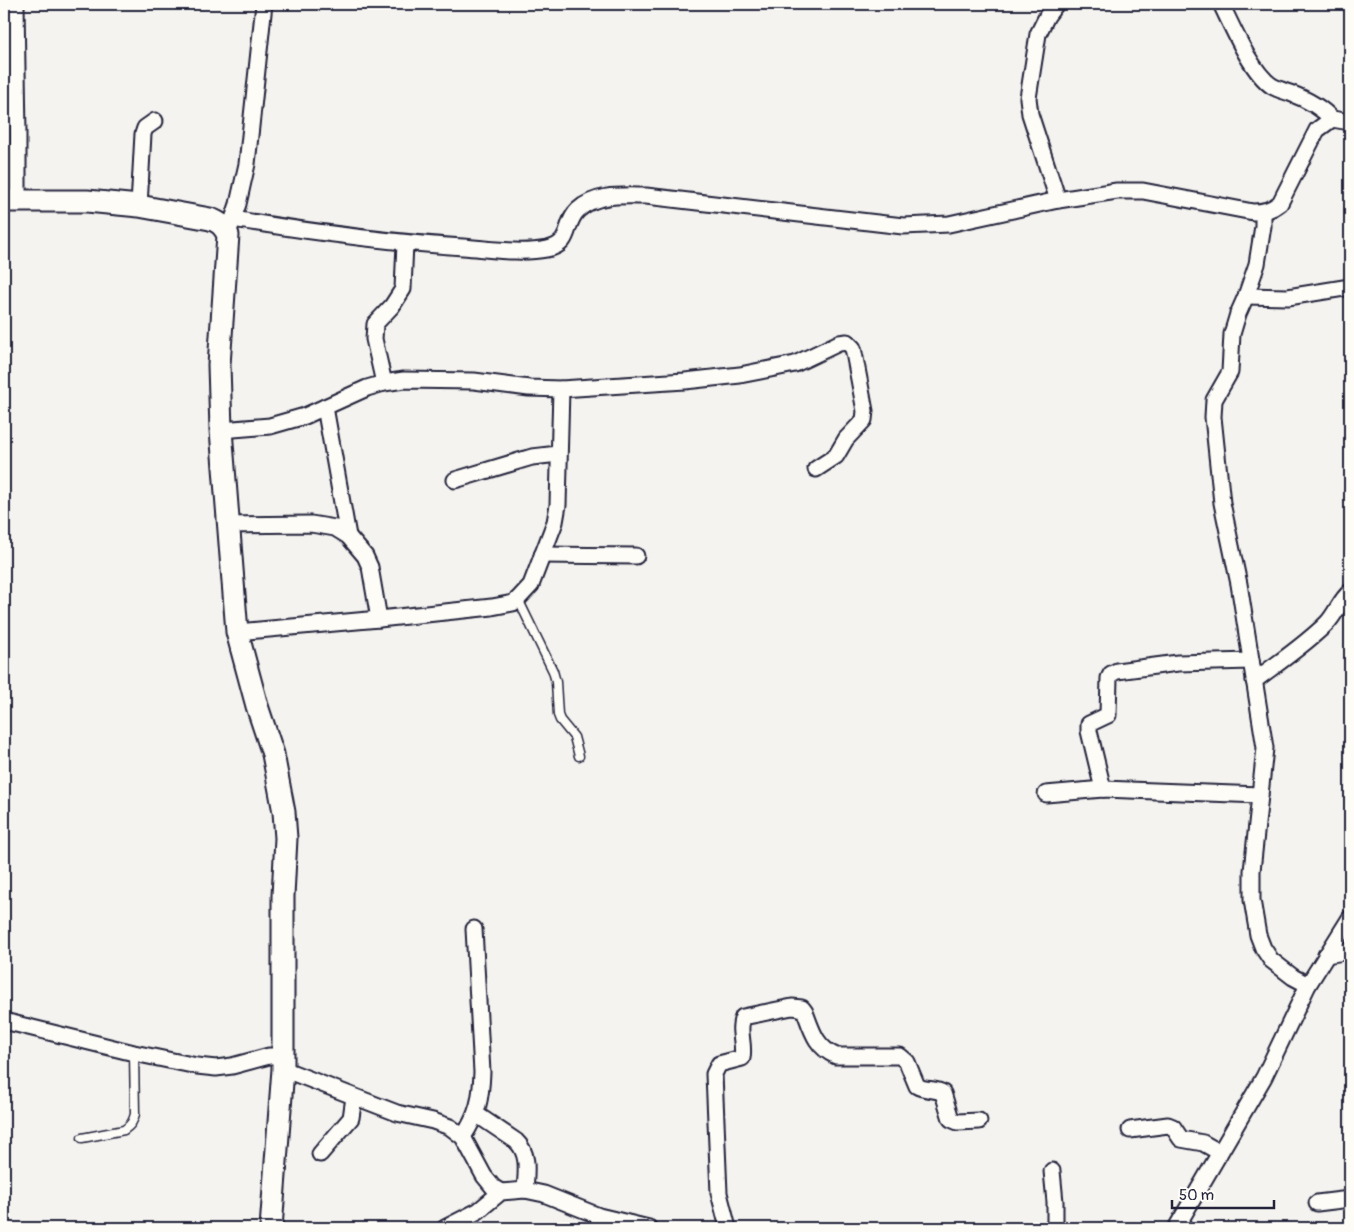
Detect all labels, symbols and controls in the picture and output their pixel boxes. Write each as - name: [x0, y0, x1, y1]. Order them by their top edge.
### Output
- scale bar: [1172, 1177, 1274, 1209]
- text: 50 m: [1179, 1186, 1214, 1205]

